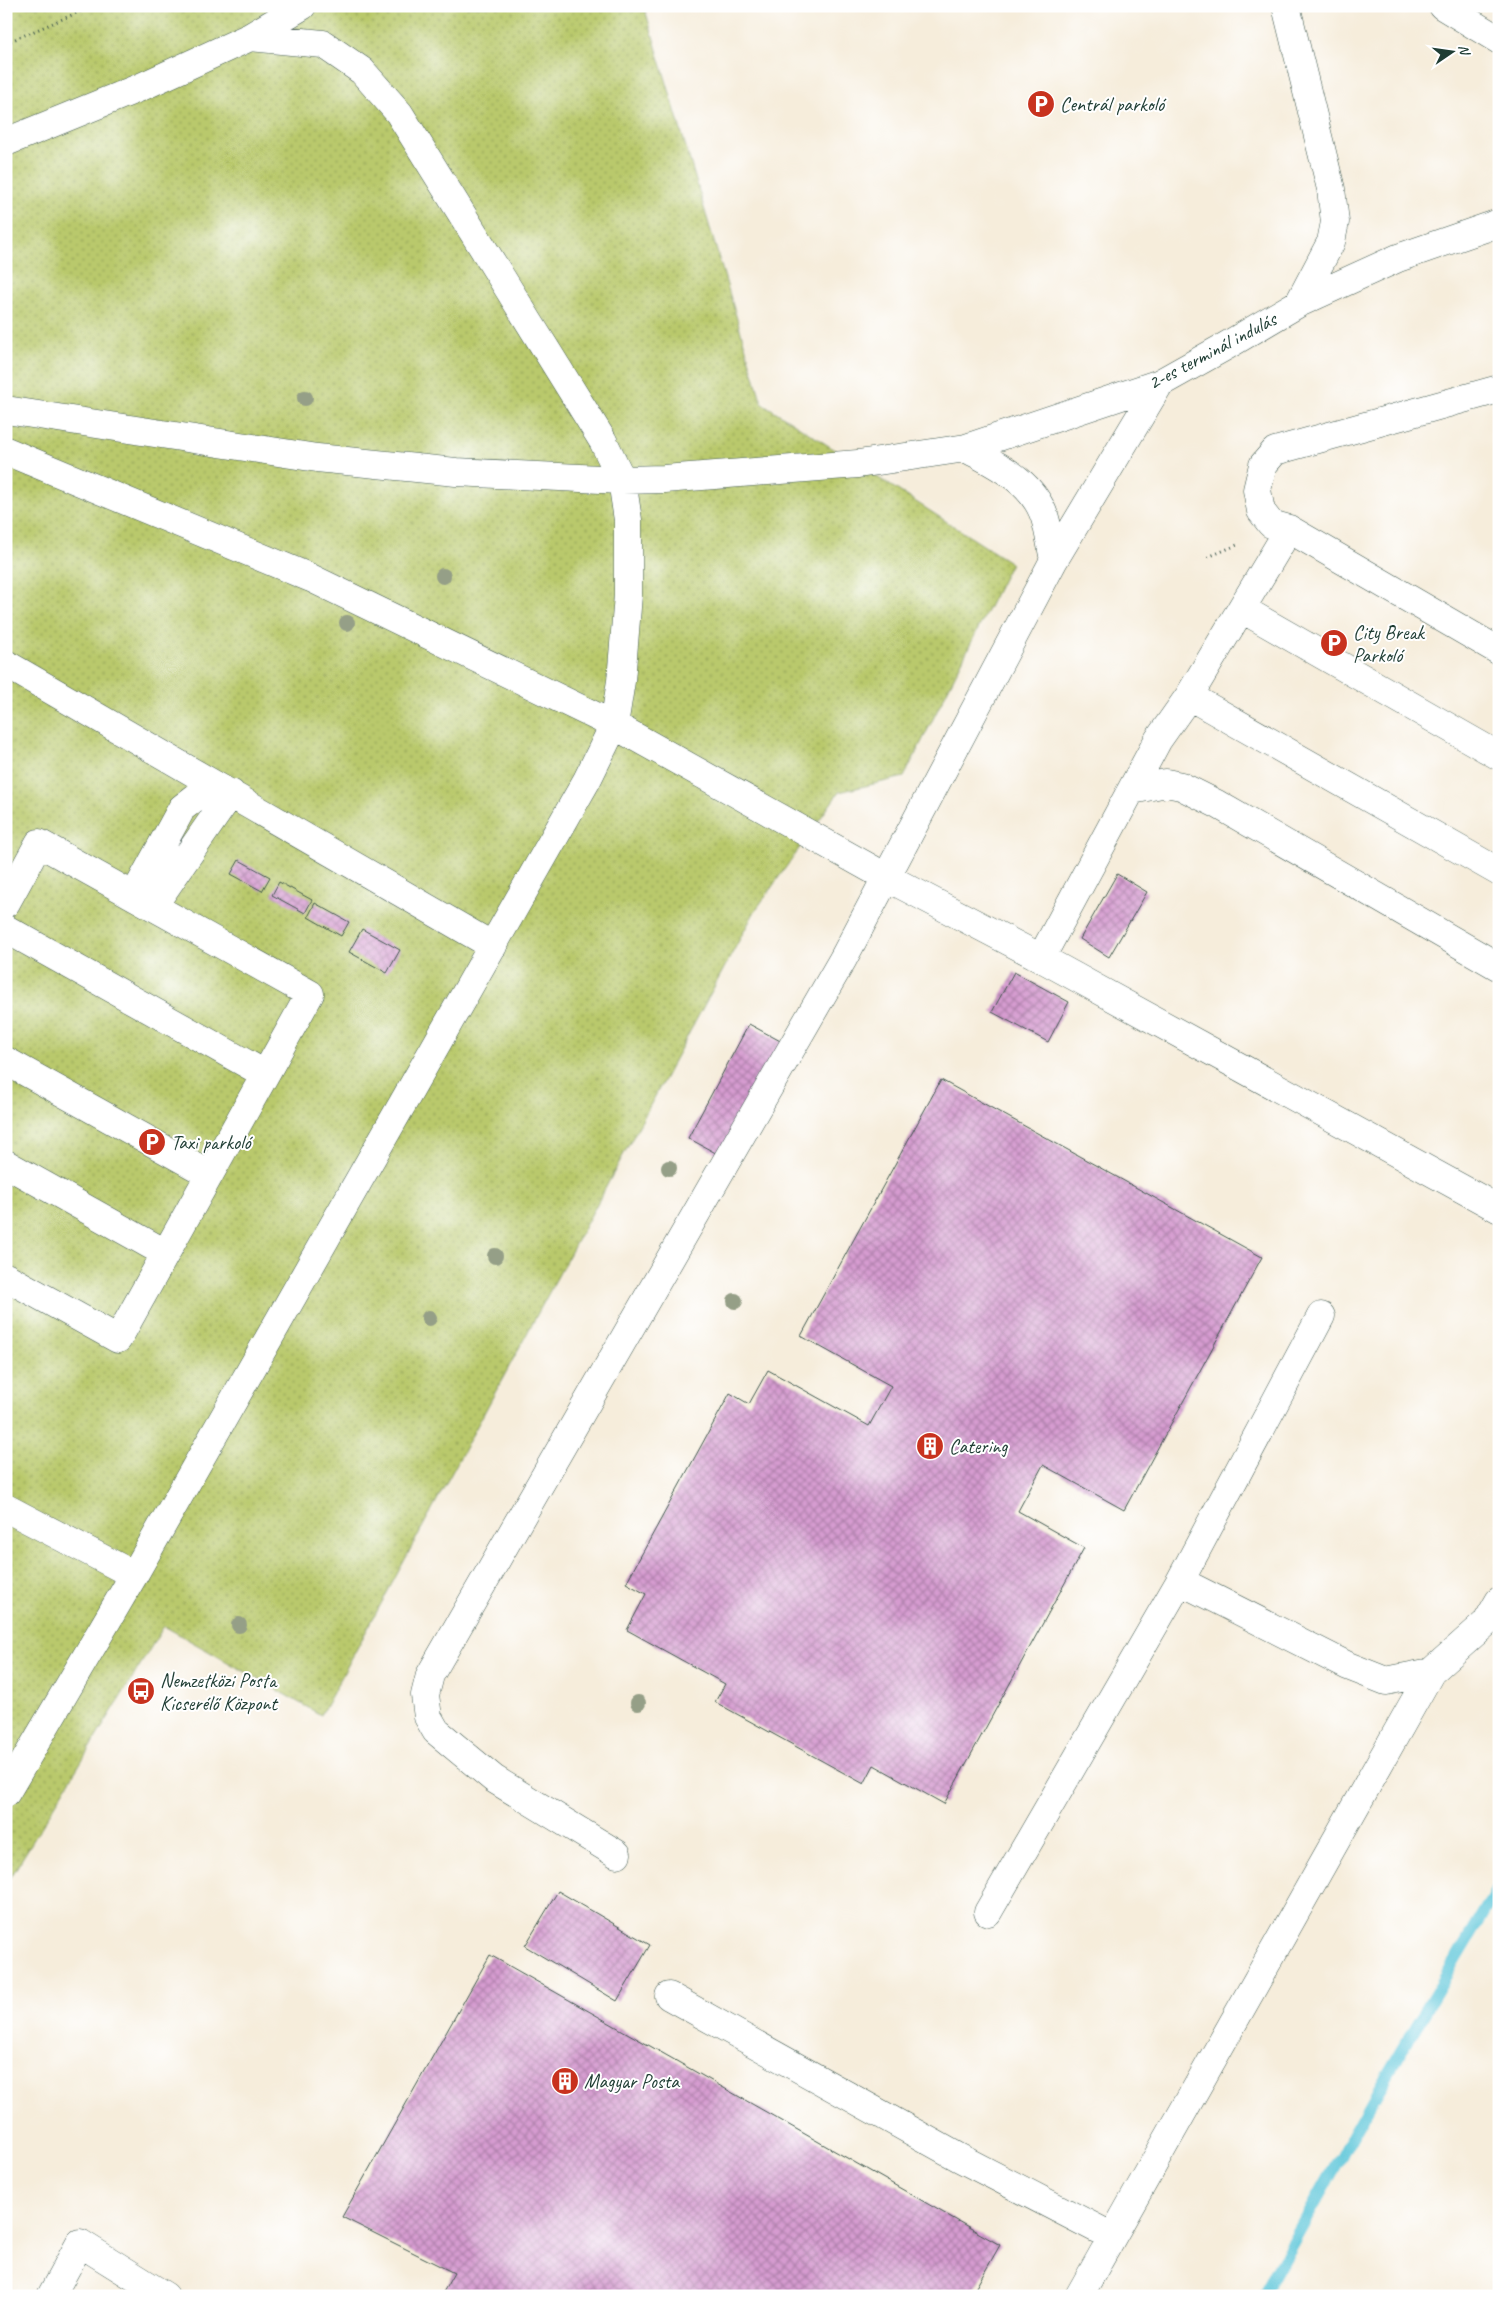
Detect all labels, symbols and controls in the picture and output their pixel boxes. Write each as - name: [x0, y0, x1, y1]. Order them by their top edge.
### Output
- north arrow: [1428, 28, 1478, 78]
- text: N: [1455, 43, 1474, 58]
- parking icon: Centrál parkoló: [1026, 89, 1056, 119]
- place label: Centrál parkoló: [1060, 92, 1167, 117]
- street label: 2-es terminál indulás: [1144, 306, 1282, 395]
- place label: City Break Parkoló: [1353, 620, 1426, 668]
- parking icon: City Break Parkoló: [1319, 628, 1349, 658]
- parking icon: Taxi parkoló: [137, 1127, 167, 1157]
- place label: Taxi parkoló: [171, 1130, 253, 1155]
- building icon: Catering: [915, 1431, 945, 1461]
- place label: Catering: [949, 1434, 1008, 1459]
- place label: Nemzetközi Posta Kicserélő Központ: [160, 1668, 279, 1716]
- bus stop icon: Nemzetközi Posta Kicserélő Központ: [126, 1676, 156, 1706]
- building icon: Magyar Posta: [550, 2066, 580, 2096]
- place label: Magyar Posta: [584, 2069, 680, 2094]

